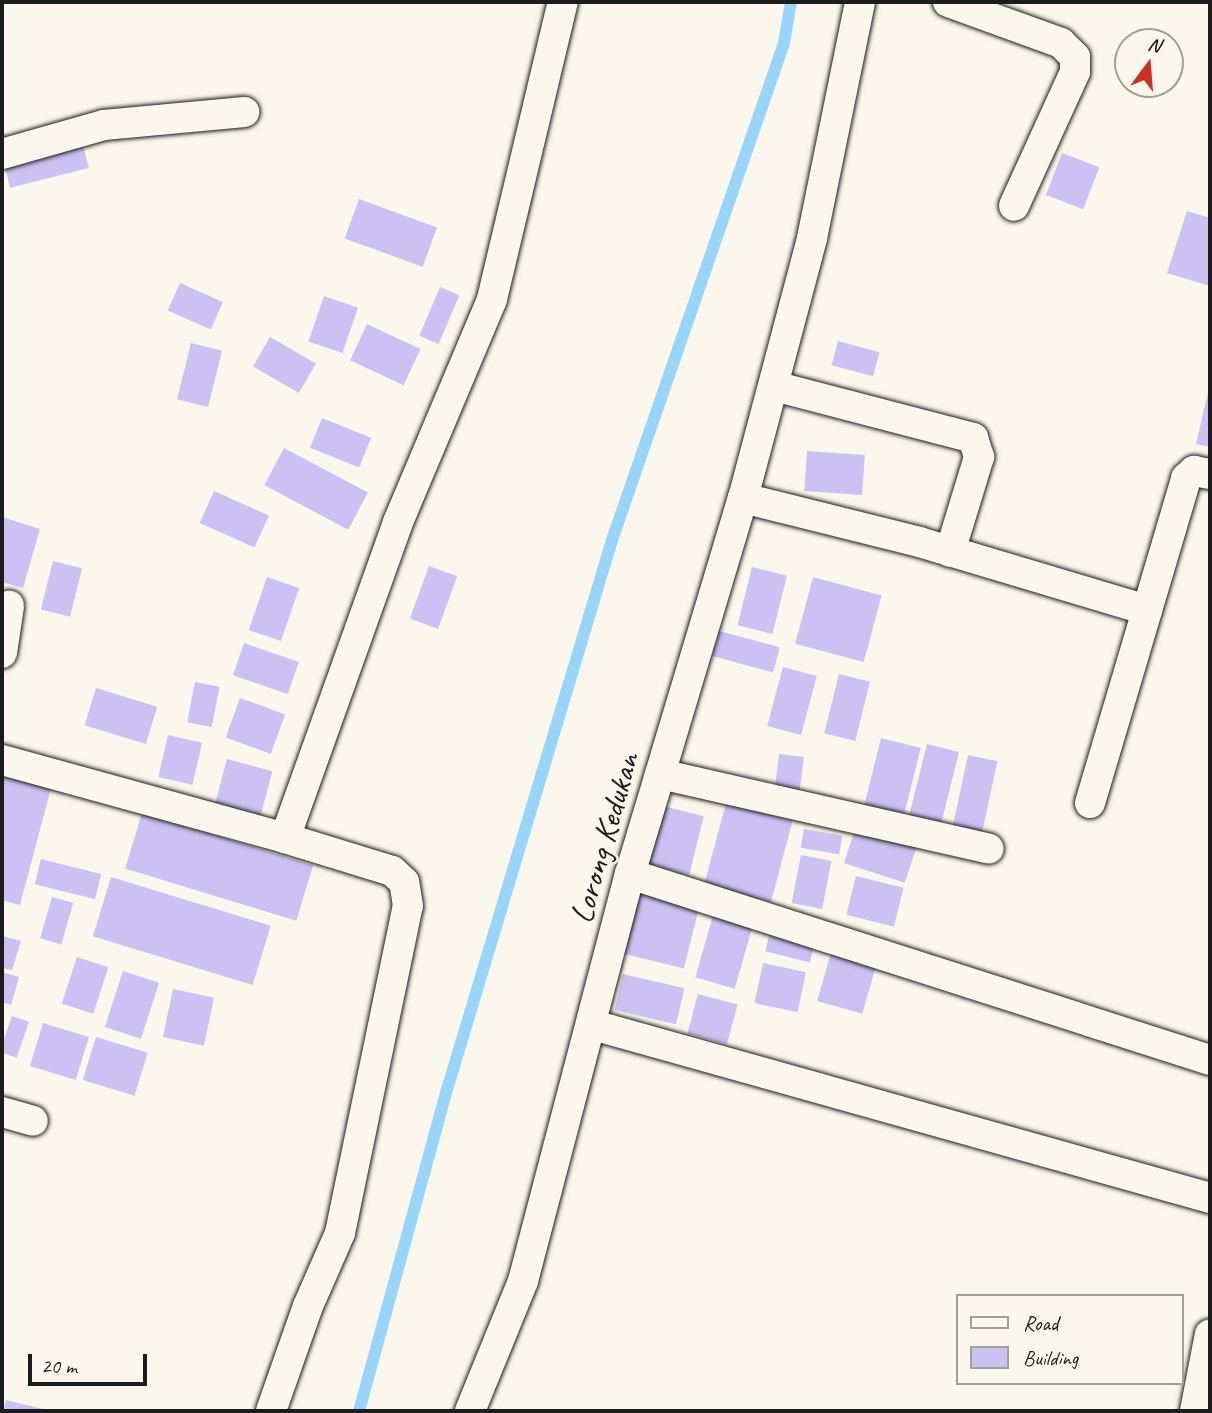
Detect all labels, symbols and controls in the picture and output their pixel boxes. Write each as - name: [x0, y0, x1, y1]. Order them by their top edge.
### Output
- north arrow: [1114, 28, 1184, 98]
- text: N: [1145, 32, 1163, 58]
- street label: Lorong Kedukan: [562, 748, 648, 928]
- legend: [956, 1294, 1184, 1385]
- text: Road: [1023, 1310, 1058, 1336]
- scale bar: [32, 1340, 150, 1384]
- text: Building: [1023, 1345, 1078, 1371]
- text: 20 m: [41, 1353, 77, 1379]

